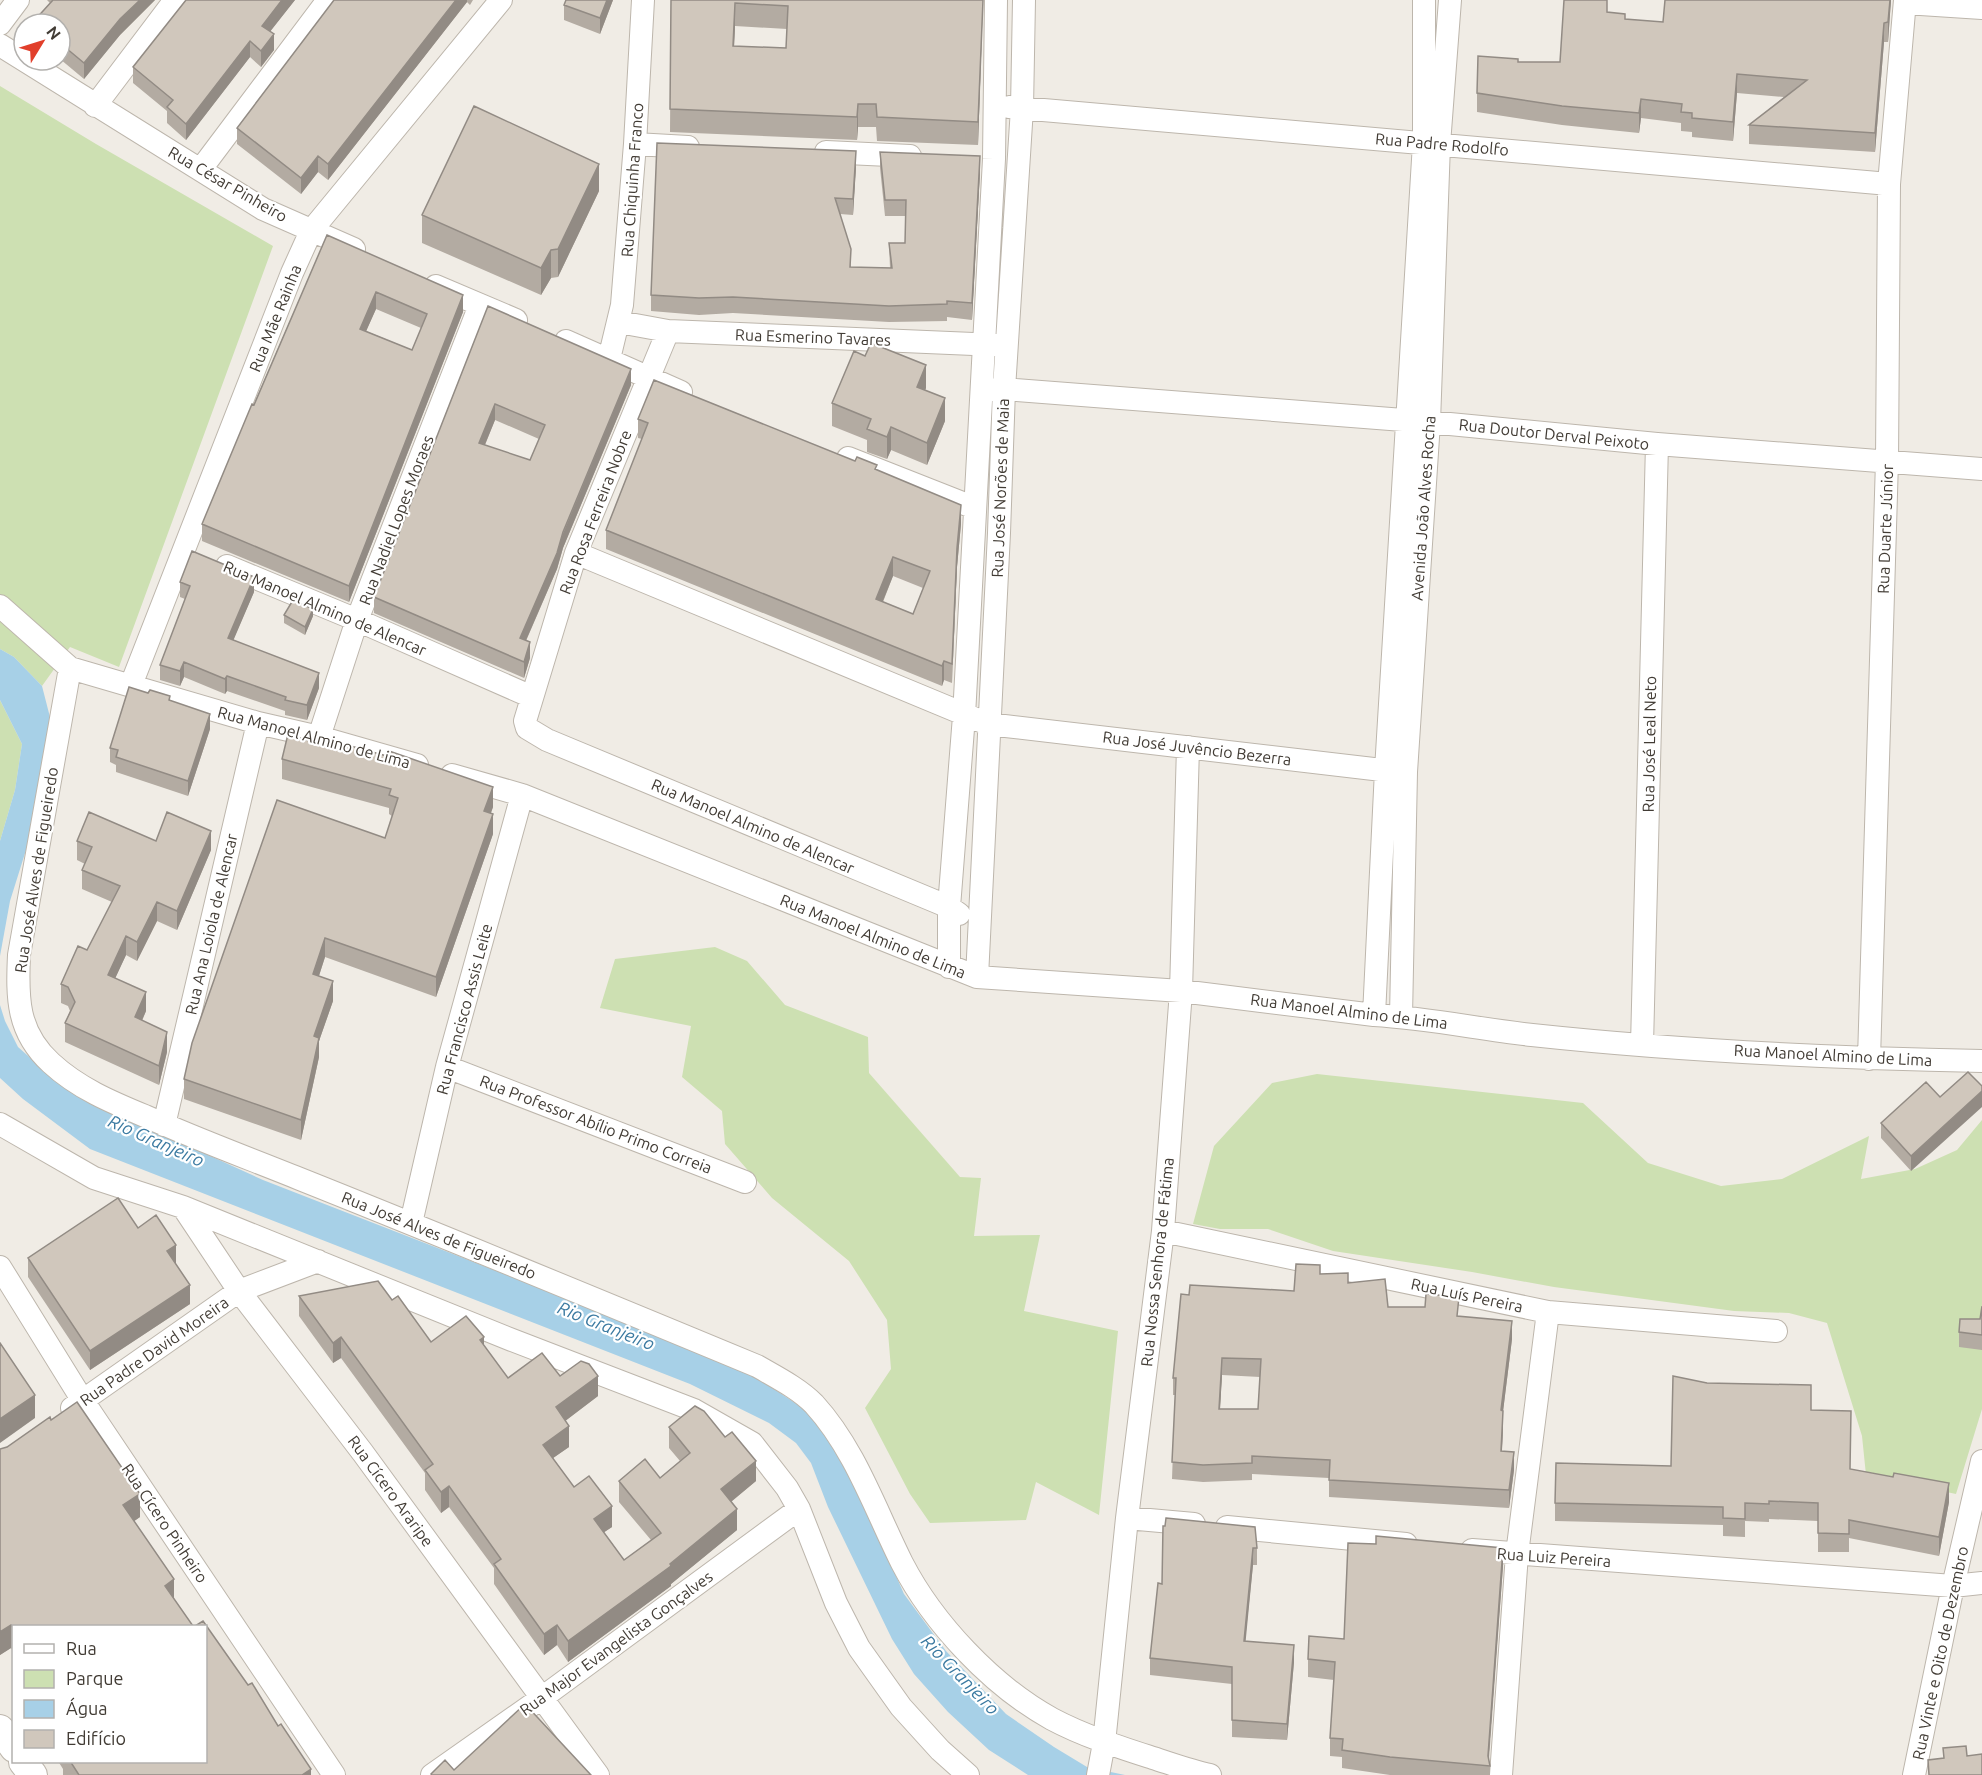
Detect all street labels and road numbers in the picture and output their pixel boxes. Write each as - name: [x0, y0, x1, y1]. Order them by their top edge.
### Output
- street label: Rua Chiquinha Franco: [618, 102, 646, 258]
- street label: Rua Padre Rodolfo: [1374, 129, 1510, 159]
- street label: Rua César Pinheiro: [165, 143, 291, 225]
- street label: Rua Mãe Rainha: [245, 262, 305, 374]
- street label: Rua Esmerino Tavares: [735, 325, 891, 349]
- street label: Rua José Norões de Maia: [988, 398, 1012, 578]
- street label: Avenida João Alves Rocha: [1408, 415, 1438, 601]
- street label: Rua Doutor Derval Peixoto: [1458, 415, 1650, 453]
- street label: Rua Rosa Ferreira Nobre: [555, 427, 635, 597]
- street label: Rua Nadiel Lopes Moraes: [355, 433, 437, 607]
- street label: Rua Duarte Júnior: [1874, 464, 1896, 594]
- street label: Rua Manoel Almino de Alencar: [221, 557, 429, 659]
- street label: Rua José Leal Neto: [1639, 676, 1659, 812]
- street label: Rua Manoel Almino de Lima: [216, 703, 412, 771]
- street label: Rua José Juvêncio Bezerra: [1102, 727, 1292, 769]
- street label: Rua José Alves de Figueiredo: [11, 766, 61, 974]
- street label: Rua Manoel Almino de Alencar: [649, 775, 857, 877]
- street label: Rua Ana Loiola de Alencar: [181, 832, 241, 1016]
- street label: Rua Manoel Almino de Lima: [778, 890, 968, 982]
- street label: Rua Francisco Assis Leite: [433, 922, 495, 1096]
- street label: Rua Manoel Almino de Lima: [1249, 990, 1449, 1032]
- street label: Rua Manoel Almino de Lima: [1733, 1041, 1933, 1069]
- street label: Rua Professor Abílio Primo Correia: [477, 1071, 715, 1177]
- street label: Rua Nossa Senhora de Fátima: [1137, 1156, 1177, 1368]
- street label: Rua José Alves de Figueiredo: [339, 1188, 539, 1282]
- street label: Rua Luís Pereira: [1409, 1274, 1525, 1316]
- street label: Rua Padre David Moreira: [76, 1293, 232, 1409]
- street label: Rua Cícero Araripe: [345, 1432, 437, 1550]
- street label: Rua Cícero Pinheiro: [118, 1460, 212, 1586]
- street label: Rua Luiz Pereira: [1496, 1544, 1612, 1570]
- street label: Rua Vinte e Oito de Dezembro: [1909, 1544, 1971, 1762]
- street label: Rua Major Evangelista Gonçalves: [516, 1567, 716, 1719]

